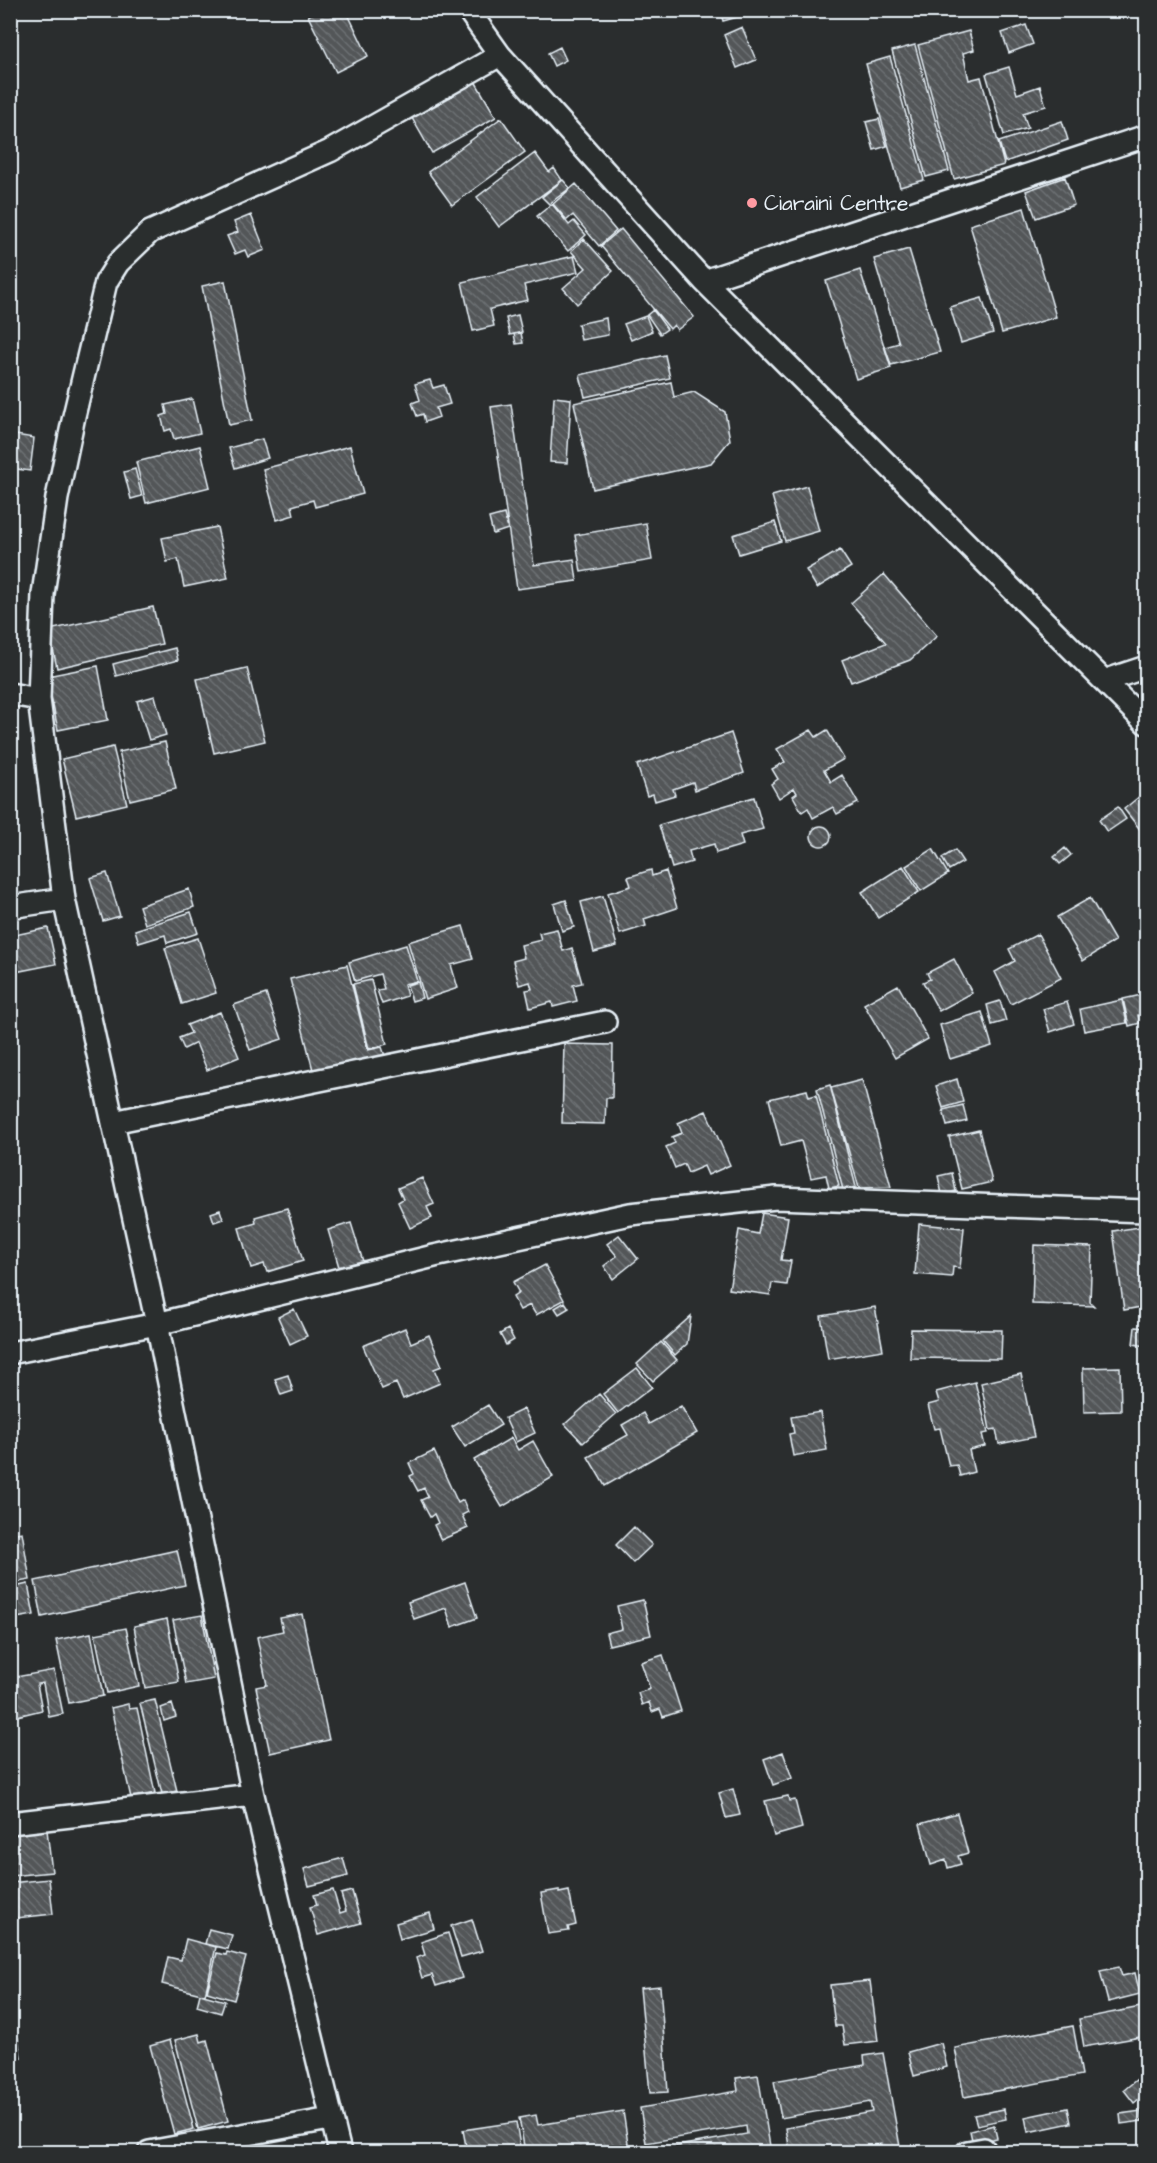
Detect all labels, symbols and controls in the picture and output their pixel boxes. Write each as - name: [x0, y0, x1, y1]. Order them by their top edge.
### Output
- place label: Ciaraini Centre: [764, 189, 908, 218]
- marker: Ciaraini Centre: [745, 196, 759, 210]

